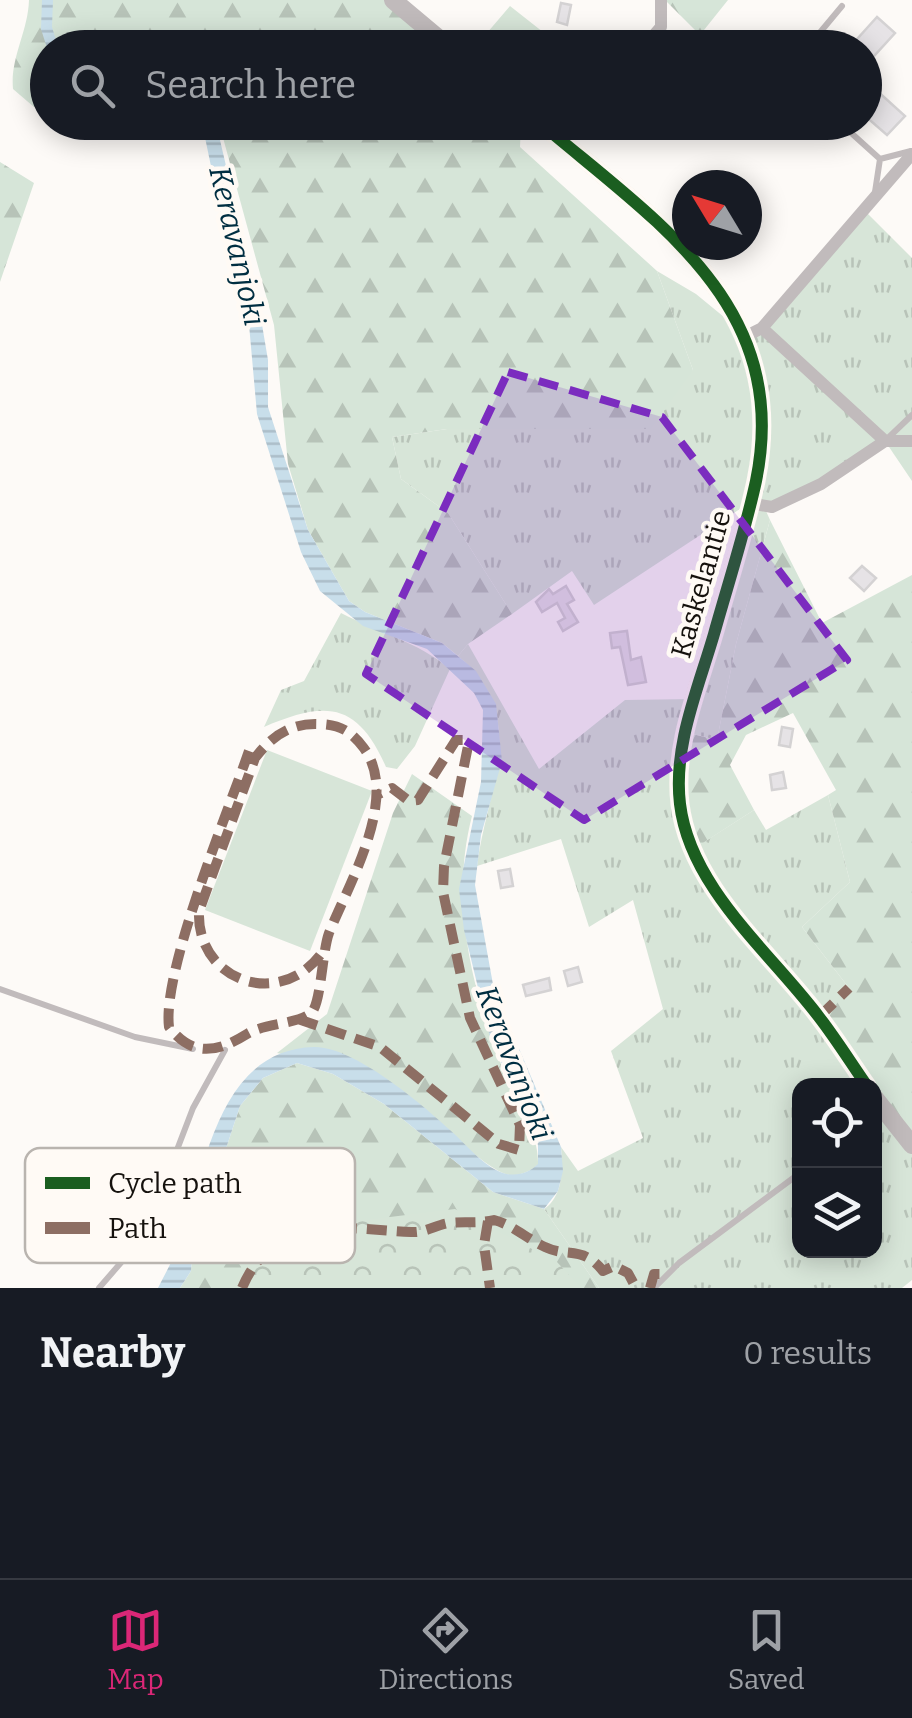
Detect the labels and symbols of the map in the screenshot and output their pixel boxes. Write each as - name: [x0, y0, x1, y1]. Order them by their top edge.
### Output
- water label: Keravanjoki: [201, 163, 273, 329]
- north arrow: [672, 170, 762, 260]
- street label: Kaskelantie: [664, 506, 738, 662]
- water label: Keravanjoki: [468, 981, 560, 1145]
- legend: [25, 1148, 355, 1263]
- text: Cycle path: [108, 1167, 242, 1200]
- text: Path: [108, 1212, 167, 1245]

